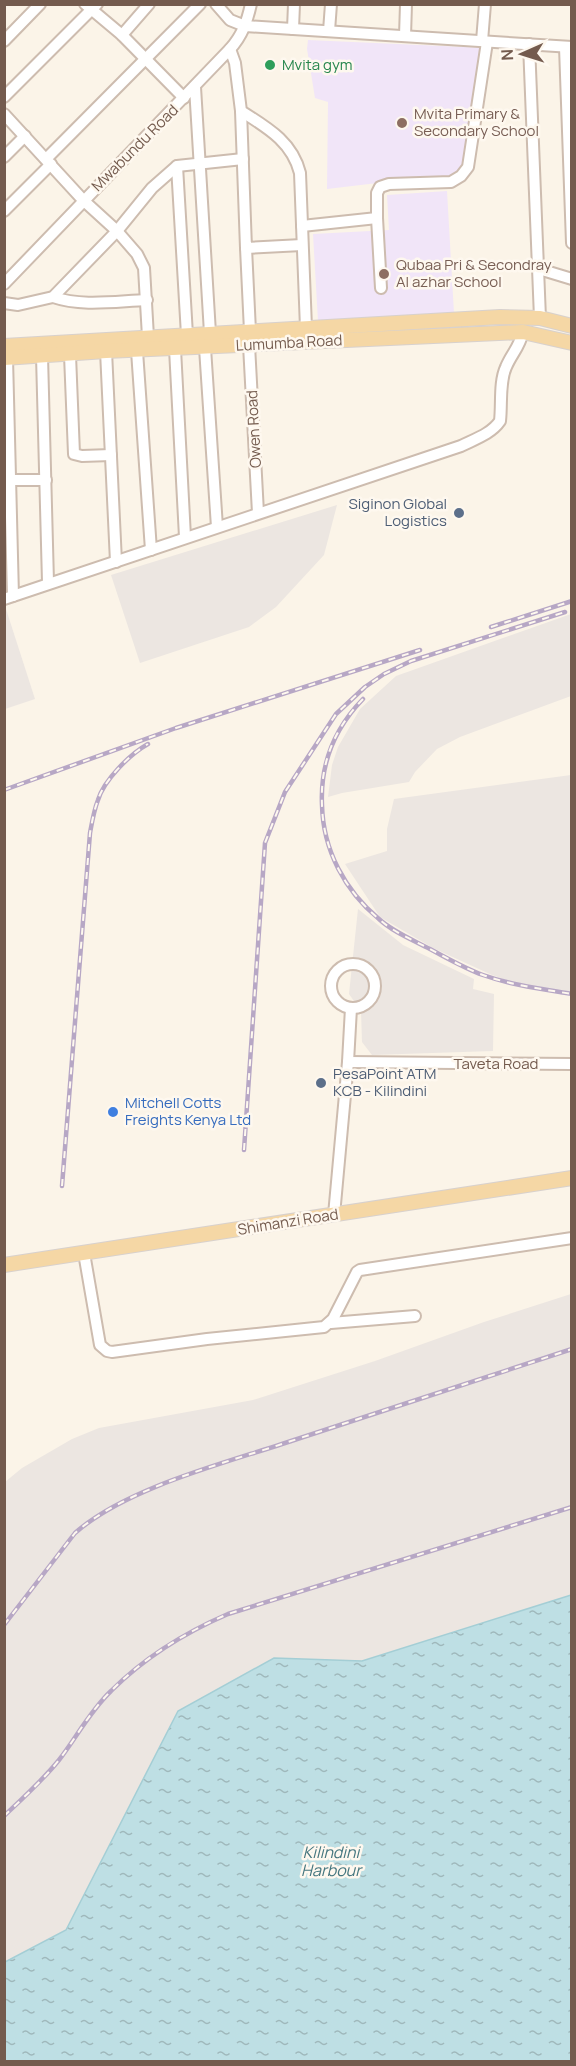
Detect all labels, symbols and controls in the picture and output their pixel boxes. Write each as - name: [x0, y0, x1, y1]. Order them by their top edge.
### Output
- north arrow: [492, 24, 552, 84]
- text: N: [496, 48, 518, 61]
- place label: Mvita gym: [282, 54, 353, 75]
- marker: Mvita gym: [263, 58, 277, 72]
- street label: Mwabundu Road: [87, 100, 183, 196]
- place label: Mvita Primary & Secondary School: [414, 103, 539, 141]
- marker: Mvita Primary & Secondary School: [395, 116, 409, 130]
- place label: Qubaa Pri & Secondray Al azhar School: [396, 254, 552, 292]
- marker: Qubaa Pri & Secondray Al azhar School: [377, 267, 391, 281]
- street label: Lumumba Road: [235, 329, 343, 356]
- street label: Owen Road: [241, 389, 266, 469]
- place label: Siginon Global Logistics: [349, 493, 447, 531]
- marker: Siginon Global Logistics: [452, 506, 466, 520]
- street label: Taveta Road: [454, 1053, 538, 1074]
- place label: PesaPoint ATM KCB - Kilindini: [333, 1063, 436, 1101]
- marker: PesaPoint ATM KCB - Kilindini: [314, 1076, 328, 1090]
- place label: Mitchell Cotts Freights Kenya Ltd: [125, 1092, 251, 1130]
- marker: Mitchell Cotts Freights Kenya Ltd: [106, 1105, 120, 1119]
- street label: Shimanzi Road: [236, 1203, 340, 1240]
- water label: Kilindini Harbour: [301, 1841, 363, 1881]

